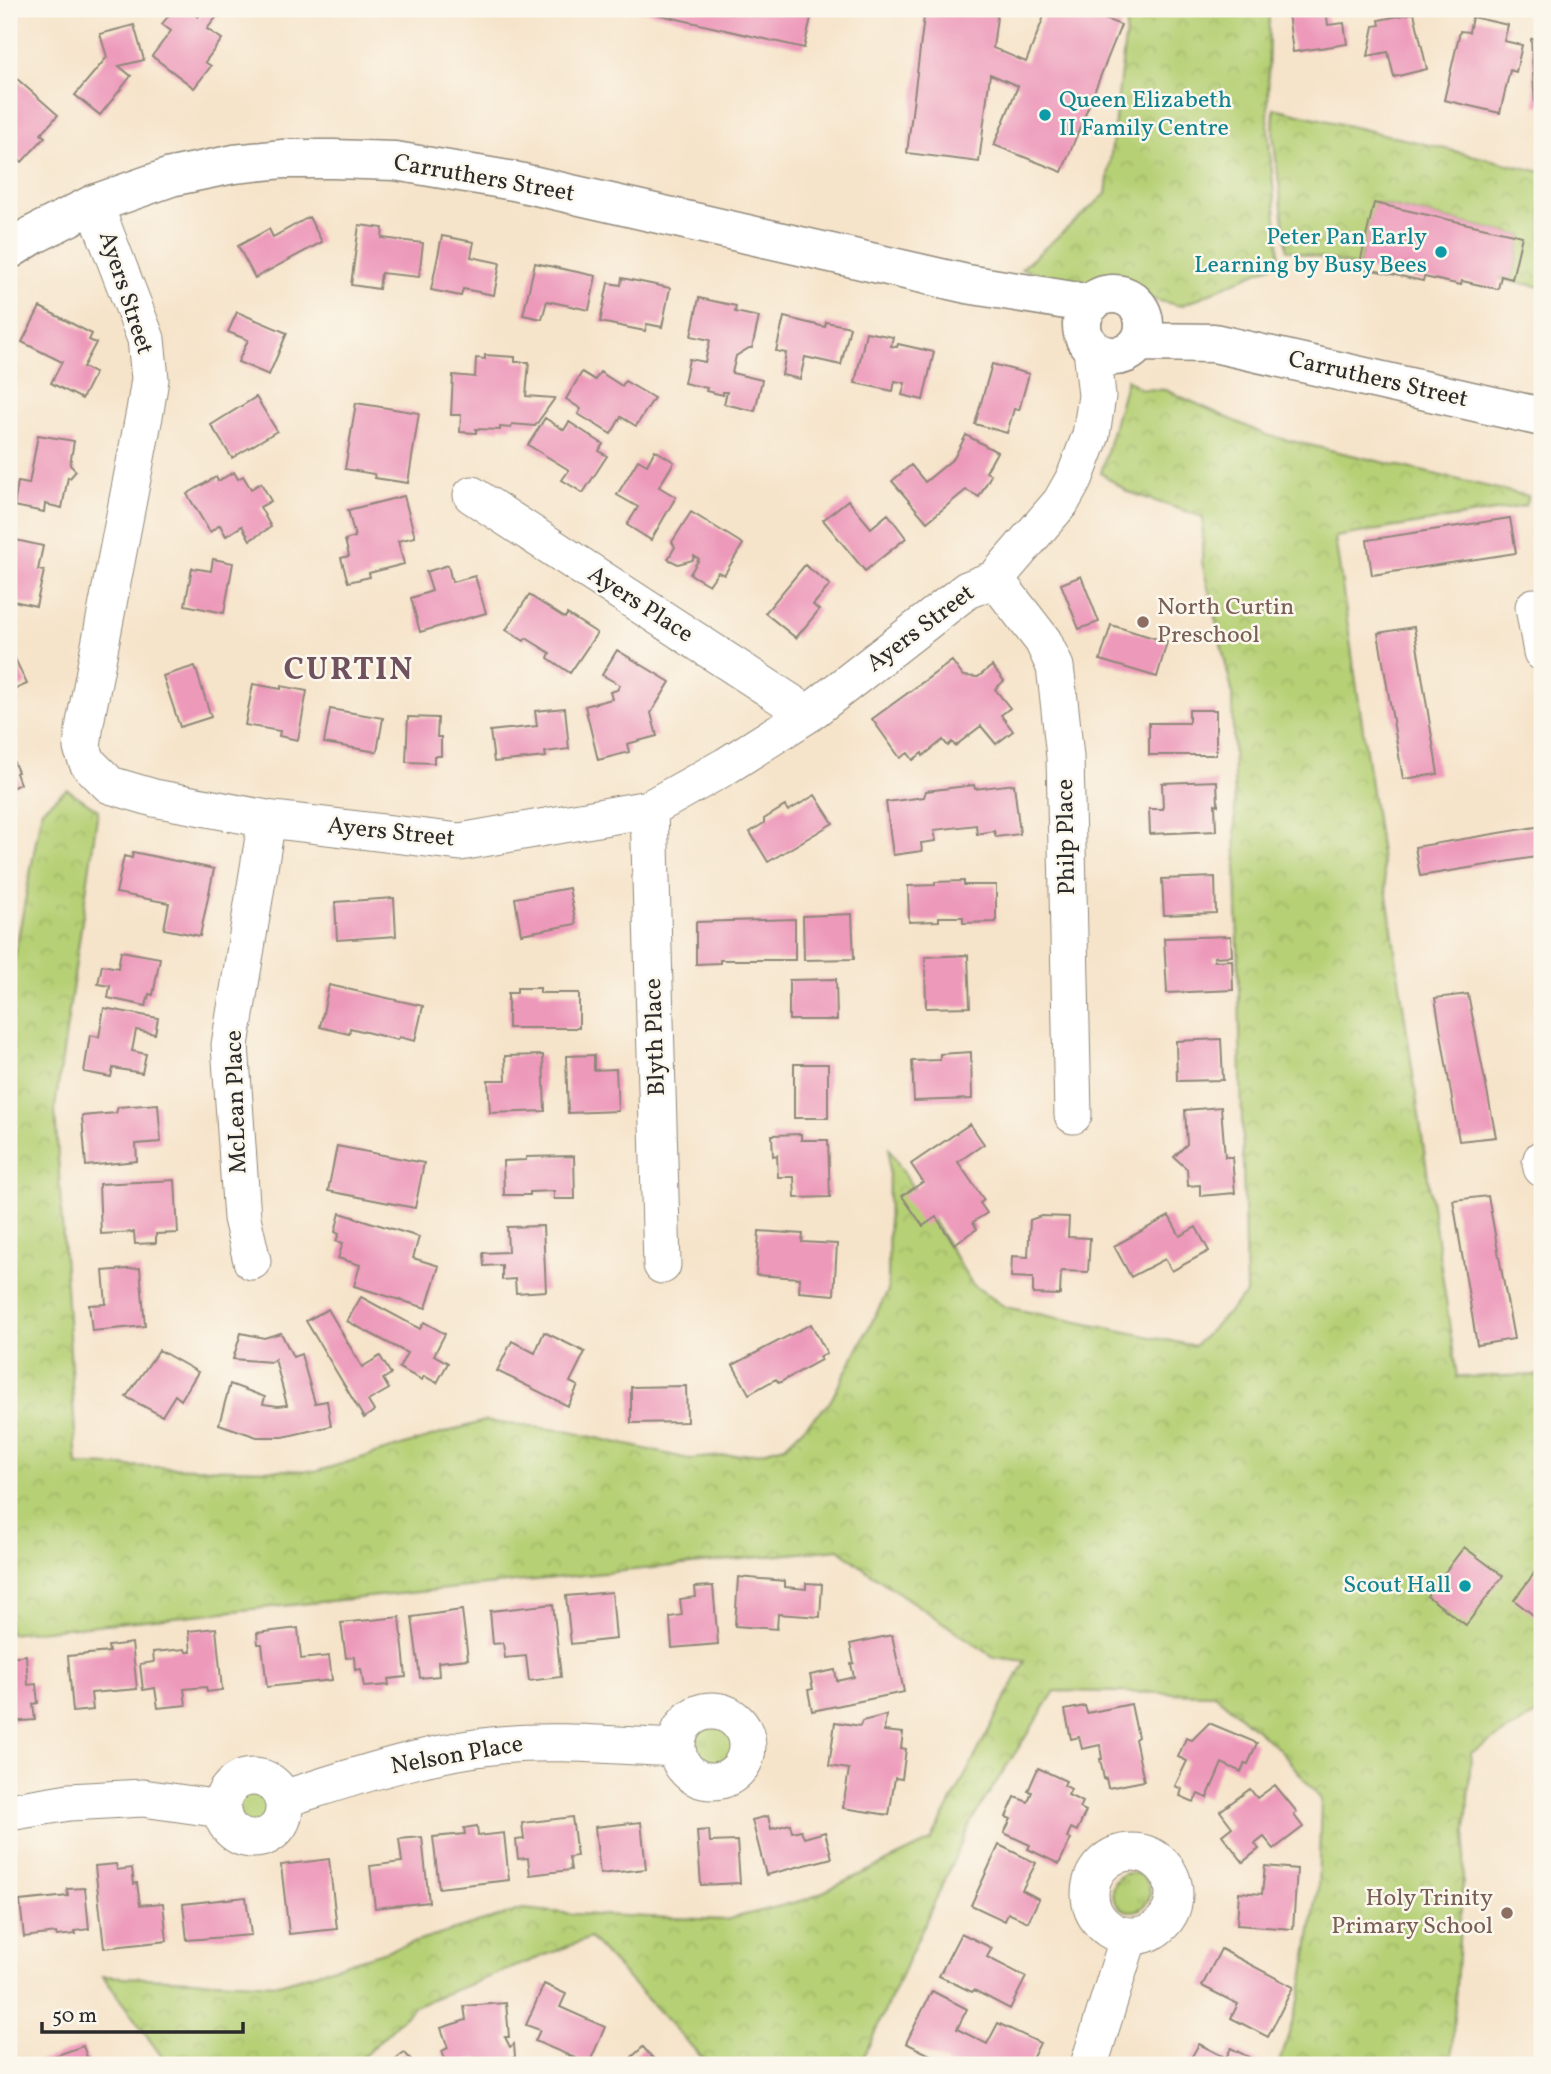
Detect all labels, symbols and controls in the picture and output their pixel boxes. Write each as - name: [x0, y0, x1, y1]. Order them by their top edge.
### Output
- place label: Queen Elizabeth II Family Centre: [1059, 84, 1232, 146]
- marker: Queen Elizabeth II Family Centre: [1037, 107, 1053, 123]
- street label: Carruthers Street: [391, 146, 577, 212]
- place label: Peter Pan Early Learning by Busy Bees: [1194, 221, 1427, 283]
- street label: Ayers Street: [89, 227, 161, 359]
- marker: Peter Pan Early Learning by Busy Bees: [1433, 244, 1449, 260]
- street label: Carruthers Street: [1285, 343, 1471, 417]
- street label: Ayers Place: [580, 558, 700, 652]
- street label: Ayers Street: [860, 577, 982, 681]
- place label: North Curtin Preschool: [1157, 591, 1294, 653]
- marker: North Curtin Preschool: [1135, 614, 1151, 630]
- district label: CURTIN: [283, 649, 415, 693]
- street label: Philp Place: [1049, 779, 1085, 895]
- street label: Ayers Street: [326, 809, 456, 857]
- street label: Blyth Place: [637, 978, 675, 1096]
- street label: McLean Place: [218, 1030, 256, 1174]
- place label: Scout Hall: [1343, 1569, 1451, 1603]
- marker: Scout Hall: [1457, 1578, 1473, 1594]
- street label: Nelson Place: [388, 1728, 526, 1784]
- place label: Holy Trinity Primary School: [1331, 1882, 1493, 1944]
- marker: Holy Trinity Primary School: [1499, 1905, 1515, 1921]
- scale bar: [42, 1990, 243, 2034]
- text: 50 m: [52, 2002, 97, 2031]

